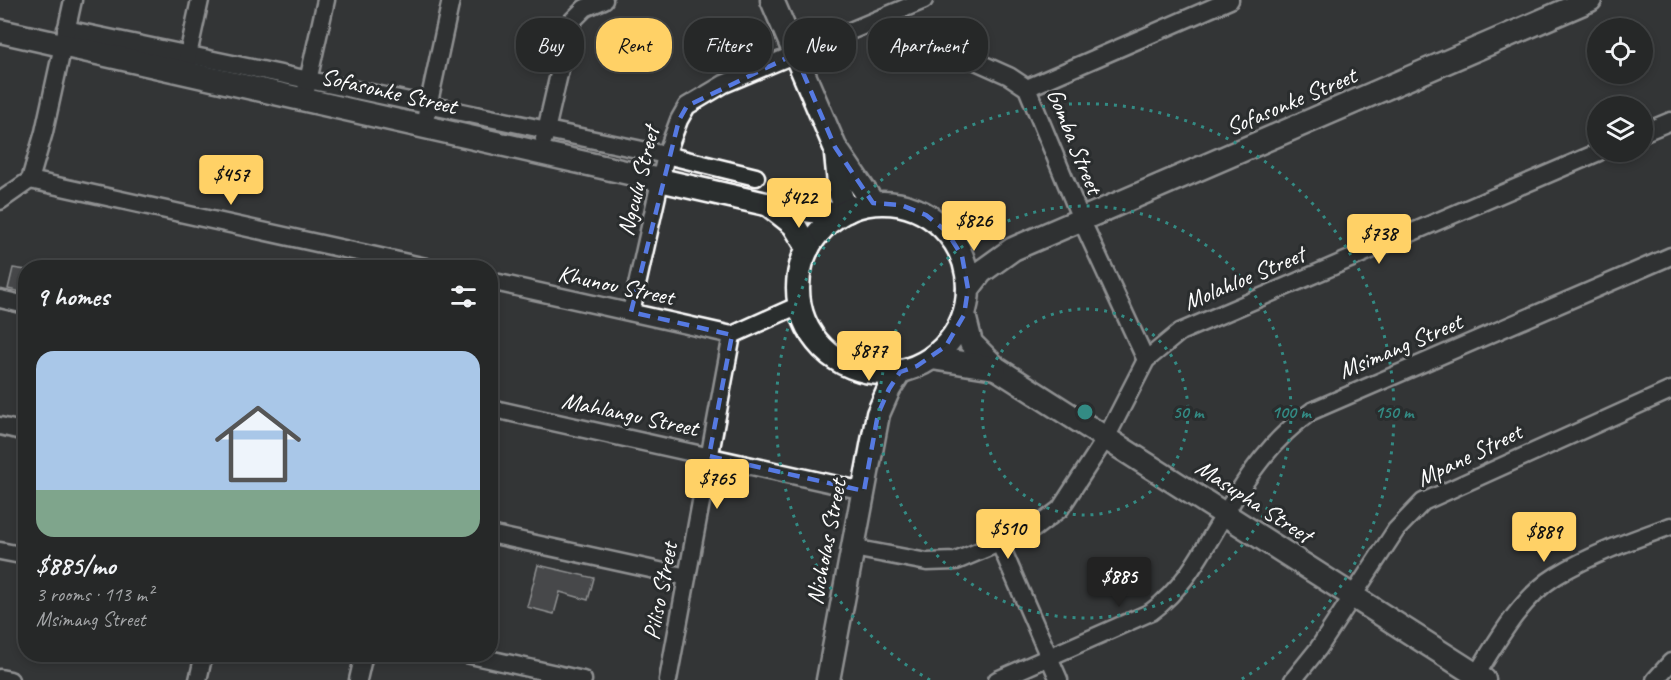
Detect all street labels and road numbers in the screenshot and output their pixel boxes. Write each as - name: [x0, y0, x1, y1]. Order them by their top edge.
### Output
- street label: Sofasonke Street: [1221, 59, 1362, 142]
- street label: Sofasonke Street: [318, 61, 462, 122]
- street label: Gomba Street: [1040, 84, 1111, 200]
- street label: Ngculu Street: [610, 120, 667, 239]
- street label: Molahloe Street: [1179, 238, 1312, 317]
- street label: Khunou Street: [555, 258, 679, 312]
- street label: Msimang Street: [1334, 306, 1468, 385]
- street label: Mahlangu Street: [559, 385, 703, 443]
- street label: Mpane Street: [1412, 416, 1528, 493]
- street label: Masupha Street: [1190, 452, 1320, 551]
- street label: Nicholas Street: [799, 475, 853, 607]
- street label: Piliso Street: [636, 538, 685, 642]

